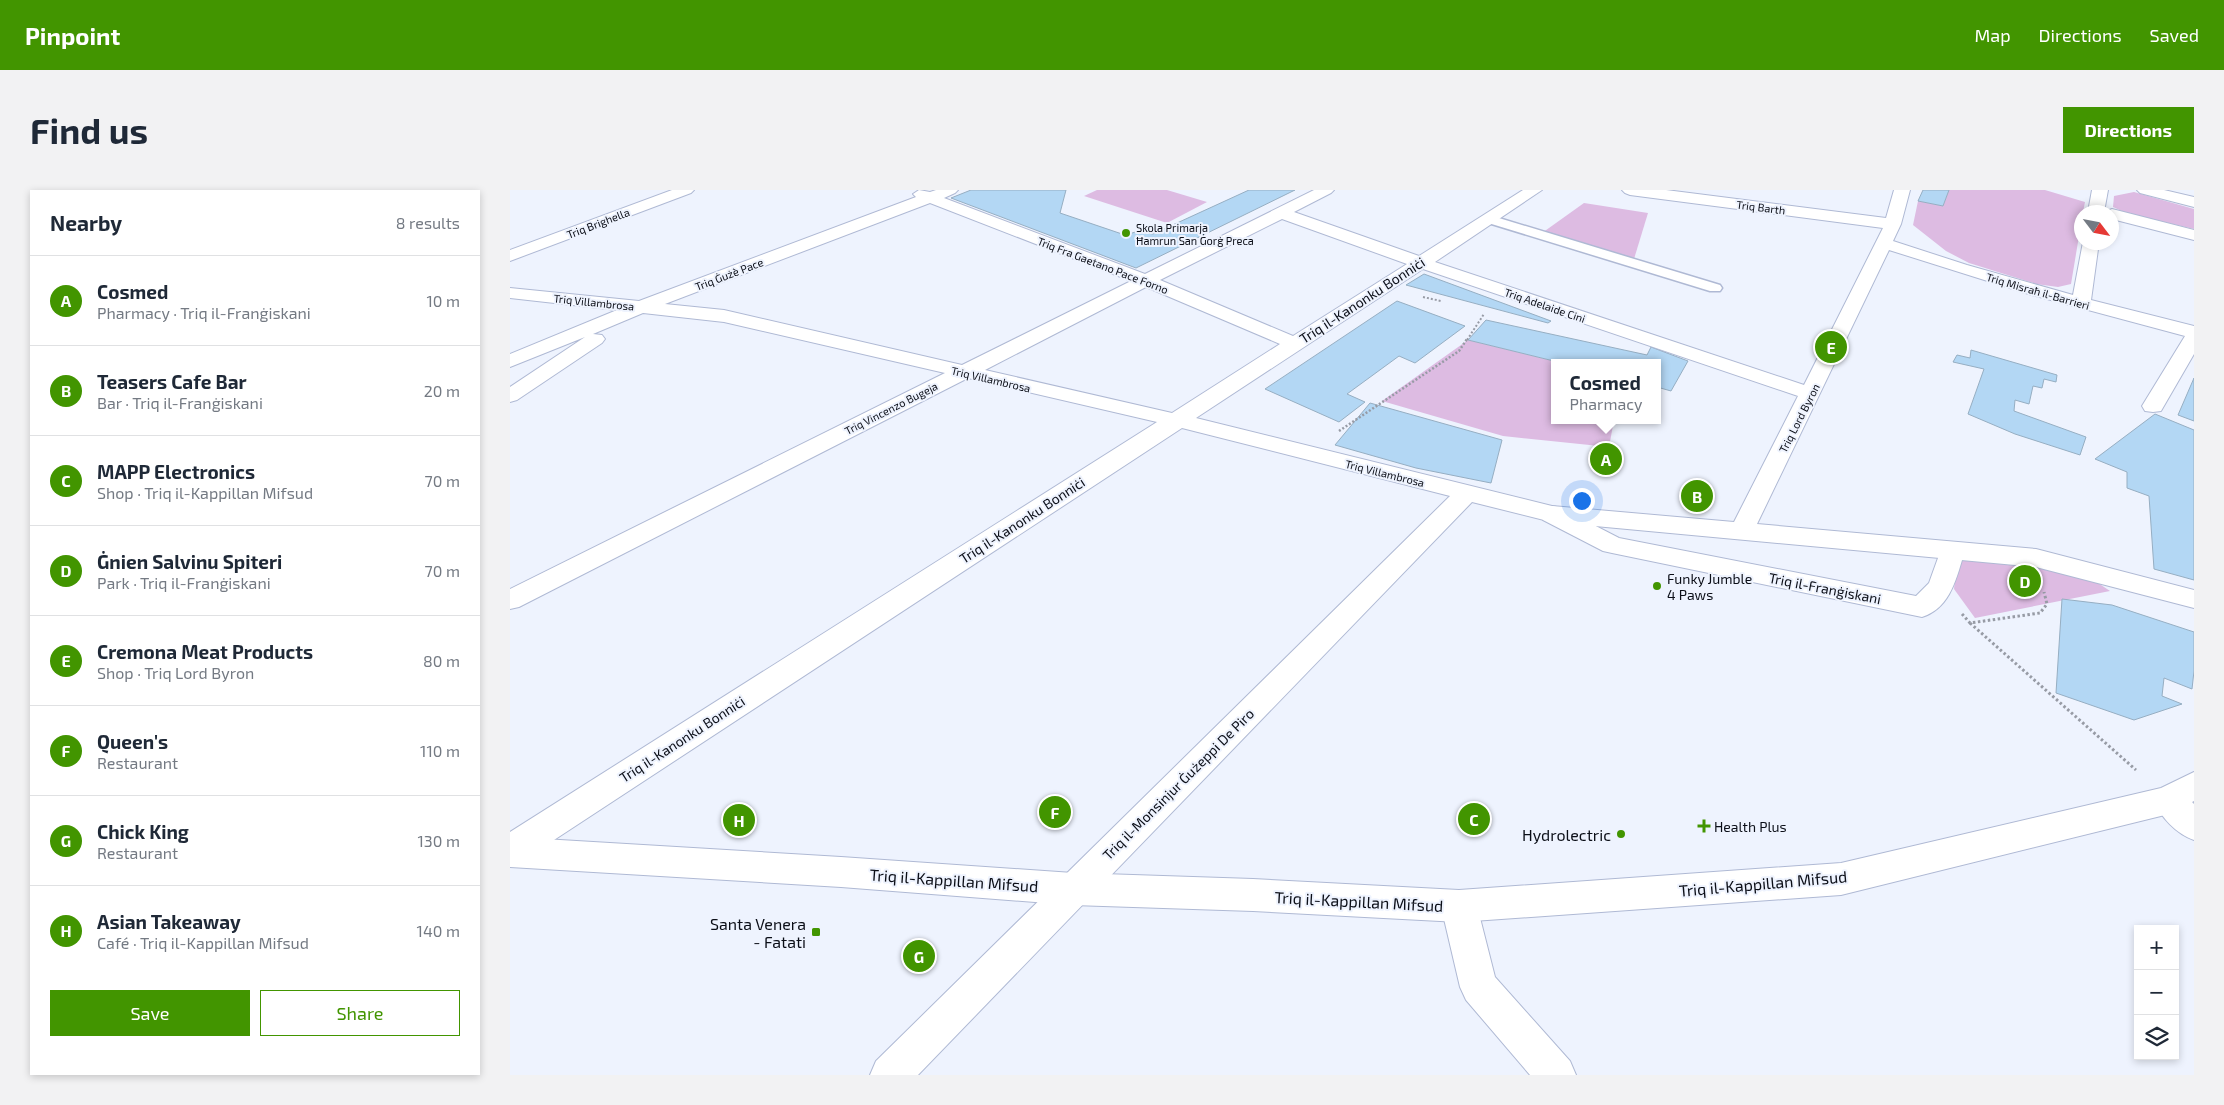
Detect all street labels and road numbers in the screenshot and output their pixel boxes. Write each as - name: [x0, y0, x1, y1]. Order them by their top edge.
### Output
- street label: Triq Barth: [1736, 198, 1786, 216]
- street label: Triq Brighella: [565, 205, 631, 241]
- street label: Triq Fra Gaetano Pace Forno: [1036, 234, 1170, 296]
- street label: Triq il-Kanonku Bonniċi: [1296, 253, 1428, 347]
- street label: Triq Ġużè Pace: [693, 254, 765, 293]
- street label: Triq Misraħ il-Barrieri: [1985, 270, 2091, 312]
- street label: Triq Adelaide Cini: [1503, 285, 1587, 325]
- street label: Triq Villambrosa: [553, 291, 635, 313]
- street label: Triq Villambrosa: [950, 364, 1032, 394]
- street label: Triq Vincenzo Bugeja: [842, 379, 940, 438]
- street label: Triq Lord Byron: [1776, 381, 1822, 455]
- street label: Triq Villambrosa: [1344, 457, 1426, 489]
- street label: Triq il-Kanonku Bonniċi: [956, 473, 1088, 567]
- street label: Triq il-Franġiskani: [1767, 569, 1883, 607]
- street label: Triq il-Kanonku Bonniċi: [616, 692, 748, 786]
- street label: Triq il-Monsinjur Ġużeppi De Piro: [1099, 705, 1257, 863]
- street label: Triq il-Kappillan Mifsud: [869, 865, 1039, 895]
- street label: Triq il-Kappillan Mifsud: [1678, 866, 1848, 900]
- street label: Triq il-Kappillan Mifsud: [1274, 887, 1444, 915]

